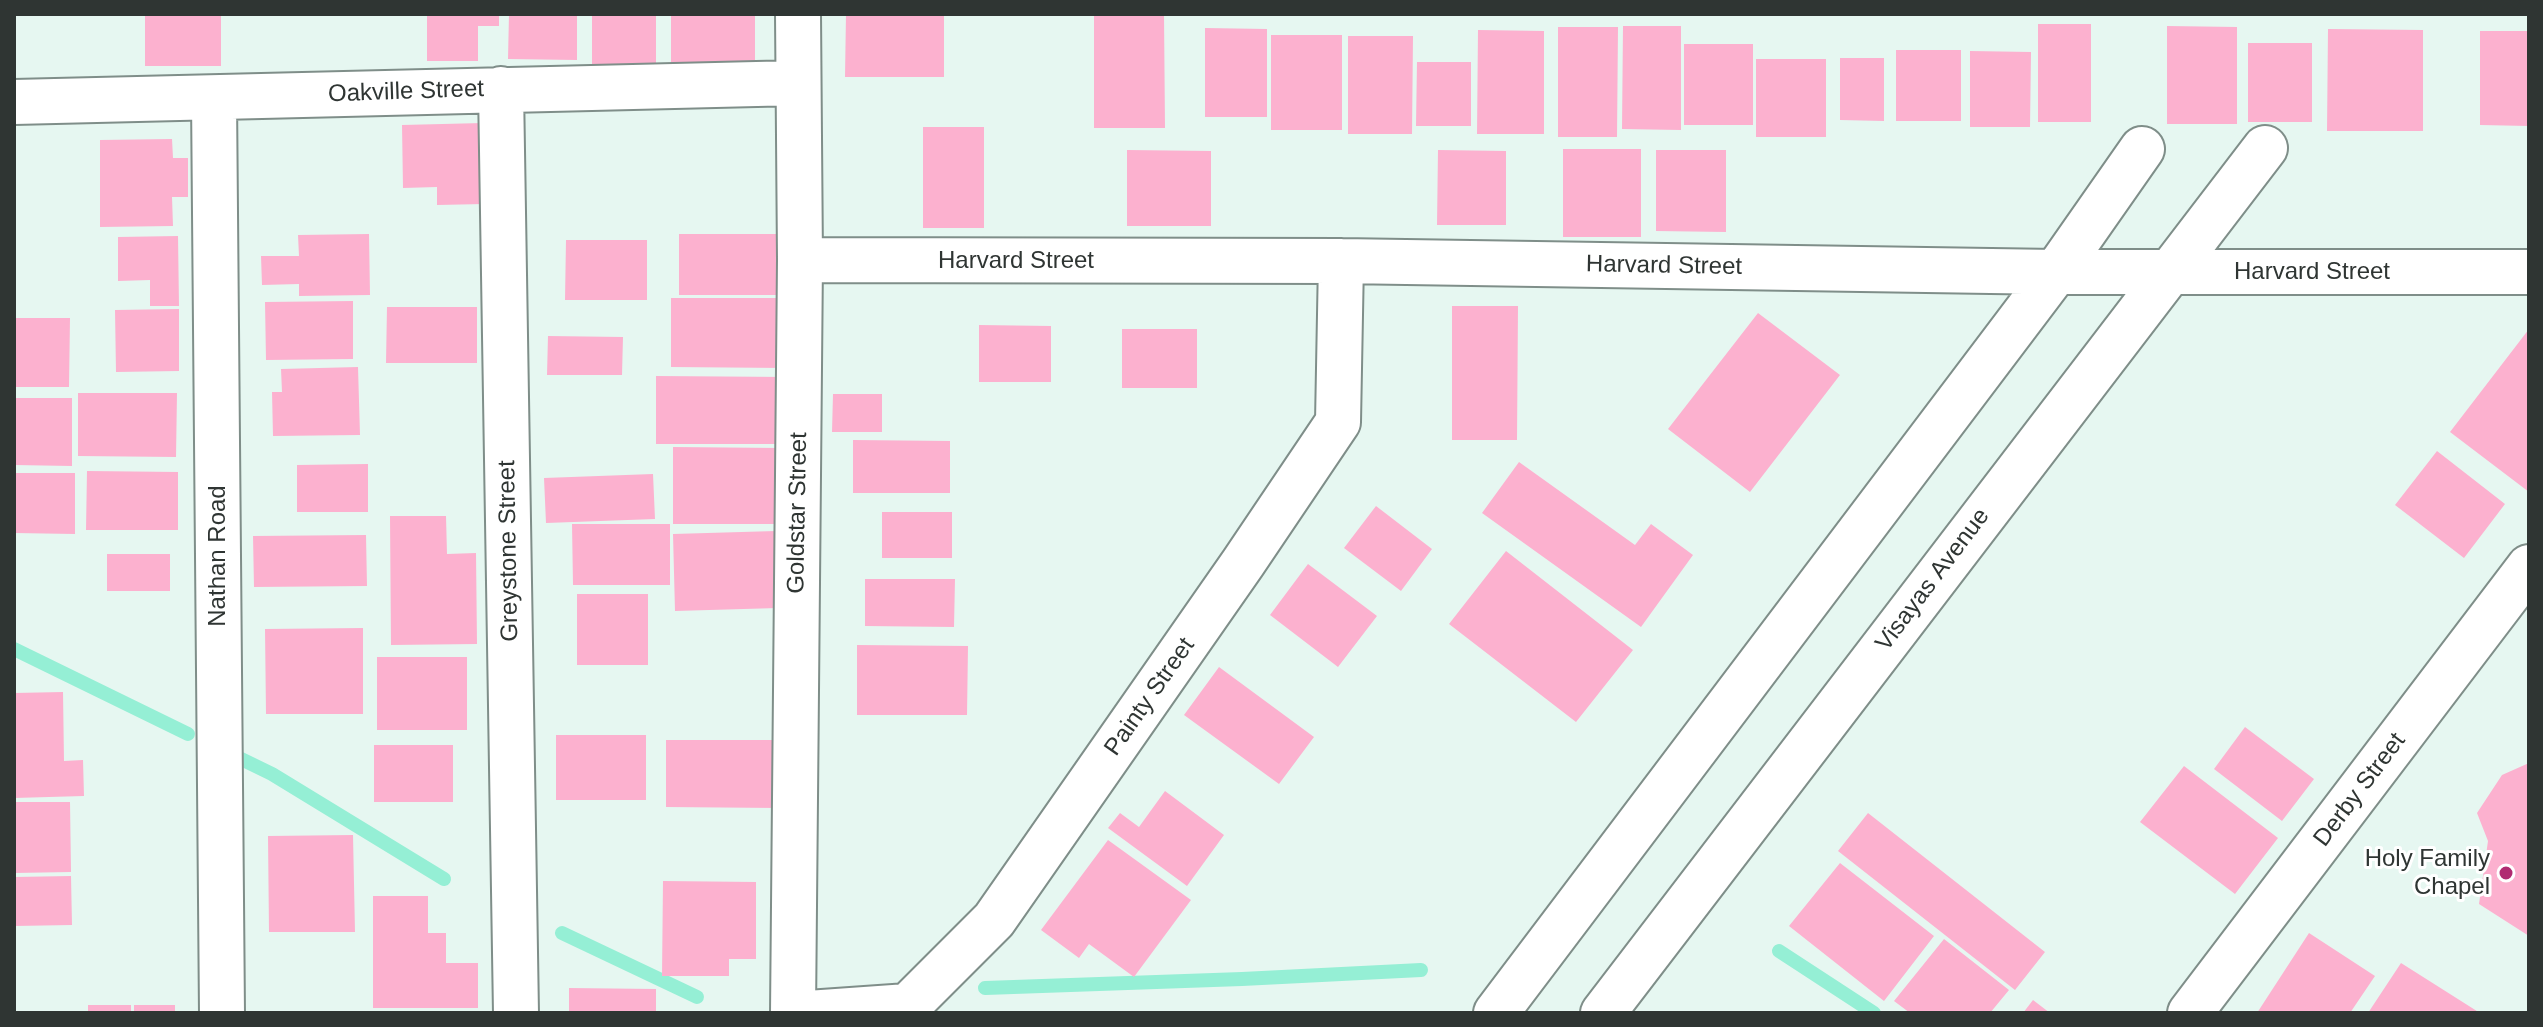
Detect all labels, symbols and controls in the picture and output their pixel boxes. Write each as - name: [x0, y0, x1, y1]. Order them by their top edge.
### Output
- street label: Oakville Street: [328, 75, 484, 109]
- street label: Harvard Street: [938, 247, 1094, 275]
- street label: Harvard Street: [1586, 250, 1742, 282]
- street label: Harvard Street: [2234, 258, 2390, 286]
- street label: Goldstar Street: [782, 432, 814, 594]
- street label: Greystone Street: [493, 460, 525, 642]
- street label: Nathan Road: [204, 485, 232, 627]
- street label: Visayas Avenue: [1870, 503, 1996, 657]
- street label: Painty Street: [1099, 632, 1201, 762]
- street label: Derby Street: [2308, 728, 2412, 852]
- place label: Holy Family Chapel: [2365, 845, 2490, 901]
- marker: Holy Family Chapel: [2497, 864, 2515, 882]

